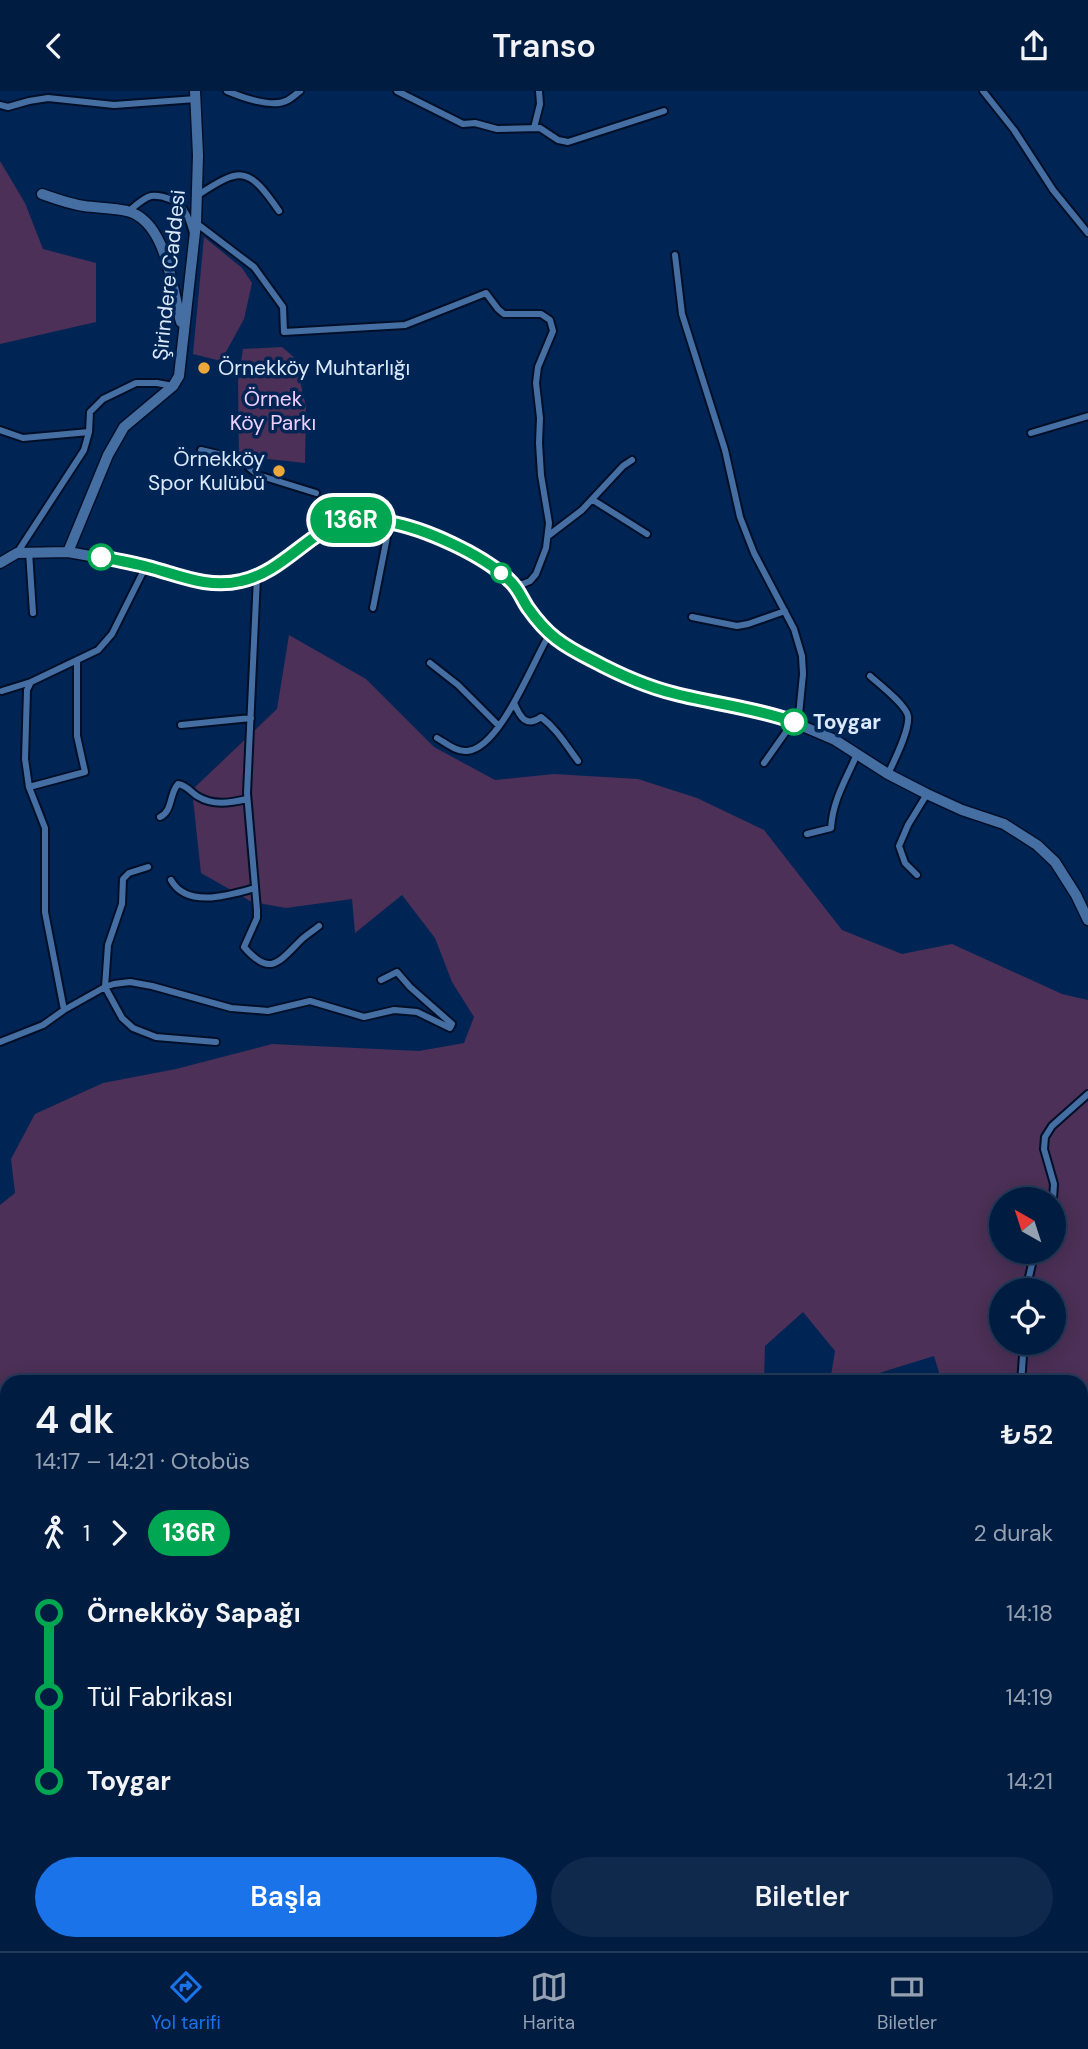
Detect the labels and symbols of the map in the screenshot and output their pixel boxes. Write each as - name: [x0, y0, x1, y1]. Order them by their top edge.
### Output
- street label: Şirindere Caddesi: [146, 188, 192, 362]
- place label: Örnekköy Muhtarlığı: [218, 354, 410, 382]
- marker: Örnekköy Muhtarlığı: [196, 360, 212, 376]
- park label: Örnek Köy Parkı: [230, 385, 316, 437]
- place label: Örnekköy Spor Kulübü: [148, 445, 265, 497]
- marker: Örnekköy Spor Kulübü: [271, 463, 287, 479]
- line badge: 136R: [302, 497, 400, 543]
- unlabelled marker: [88, 544, 114, 570]
- unlabelled marker: [491, 563, 511, 583]
- place label: Toygar: [813, 708, 881, 736]
- marker: Toygar: [781, 709, 807, 735]
- north arrow: [989, 1187, 1066, 1263]

